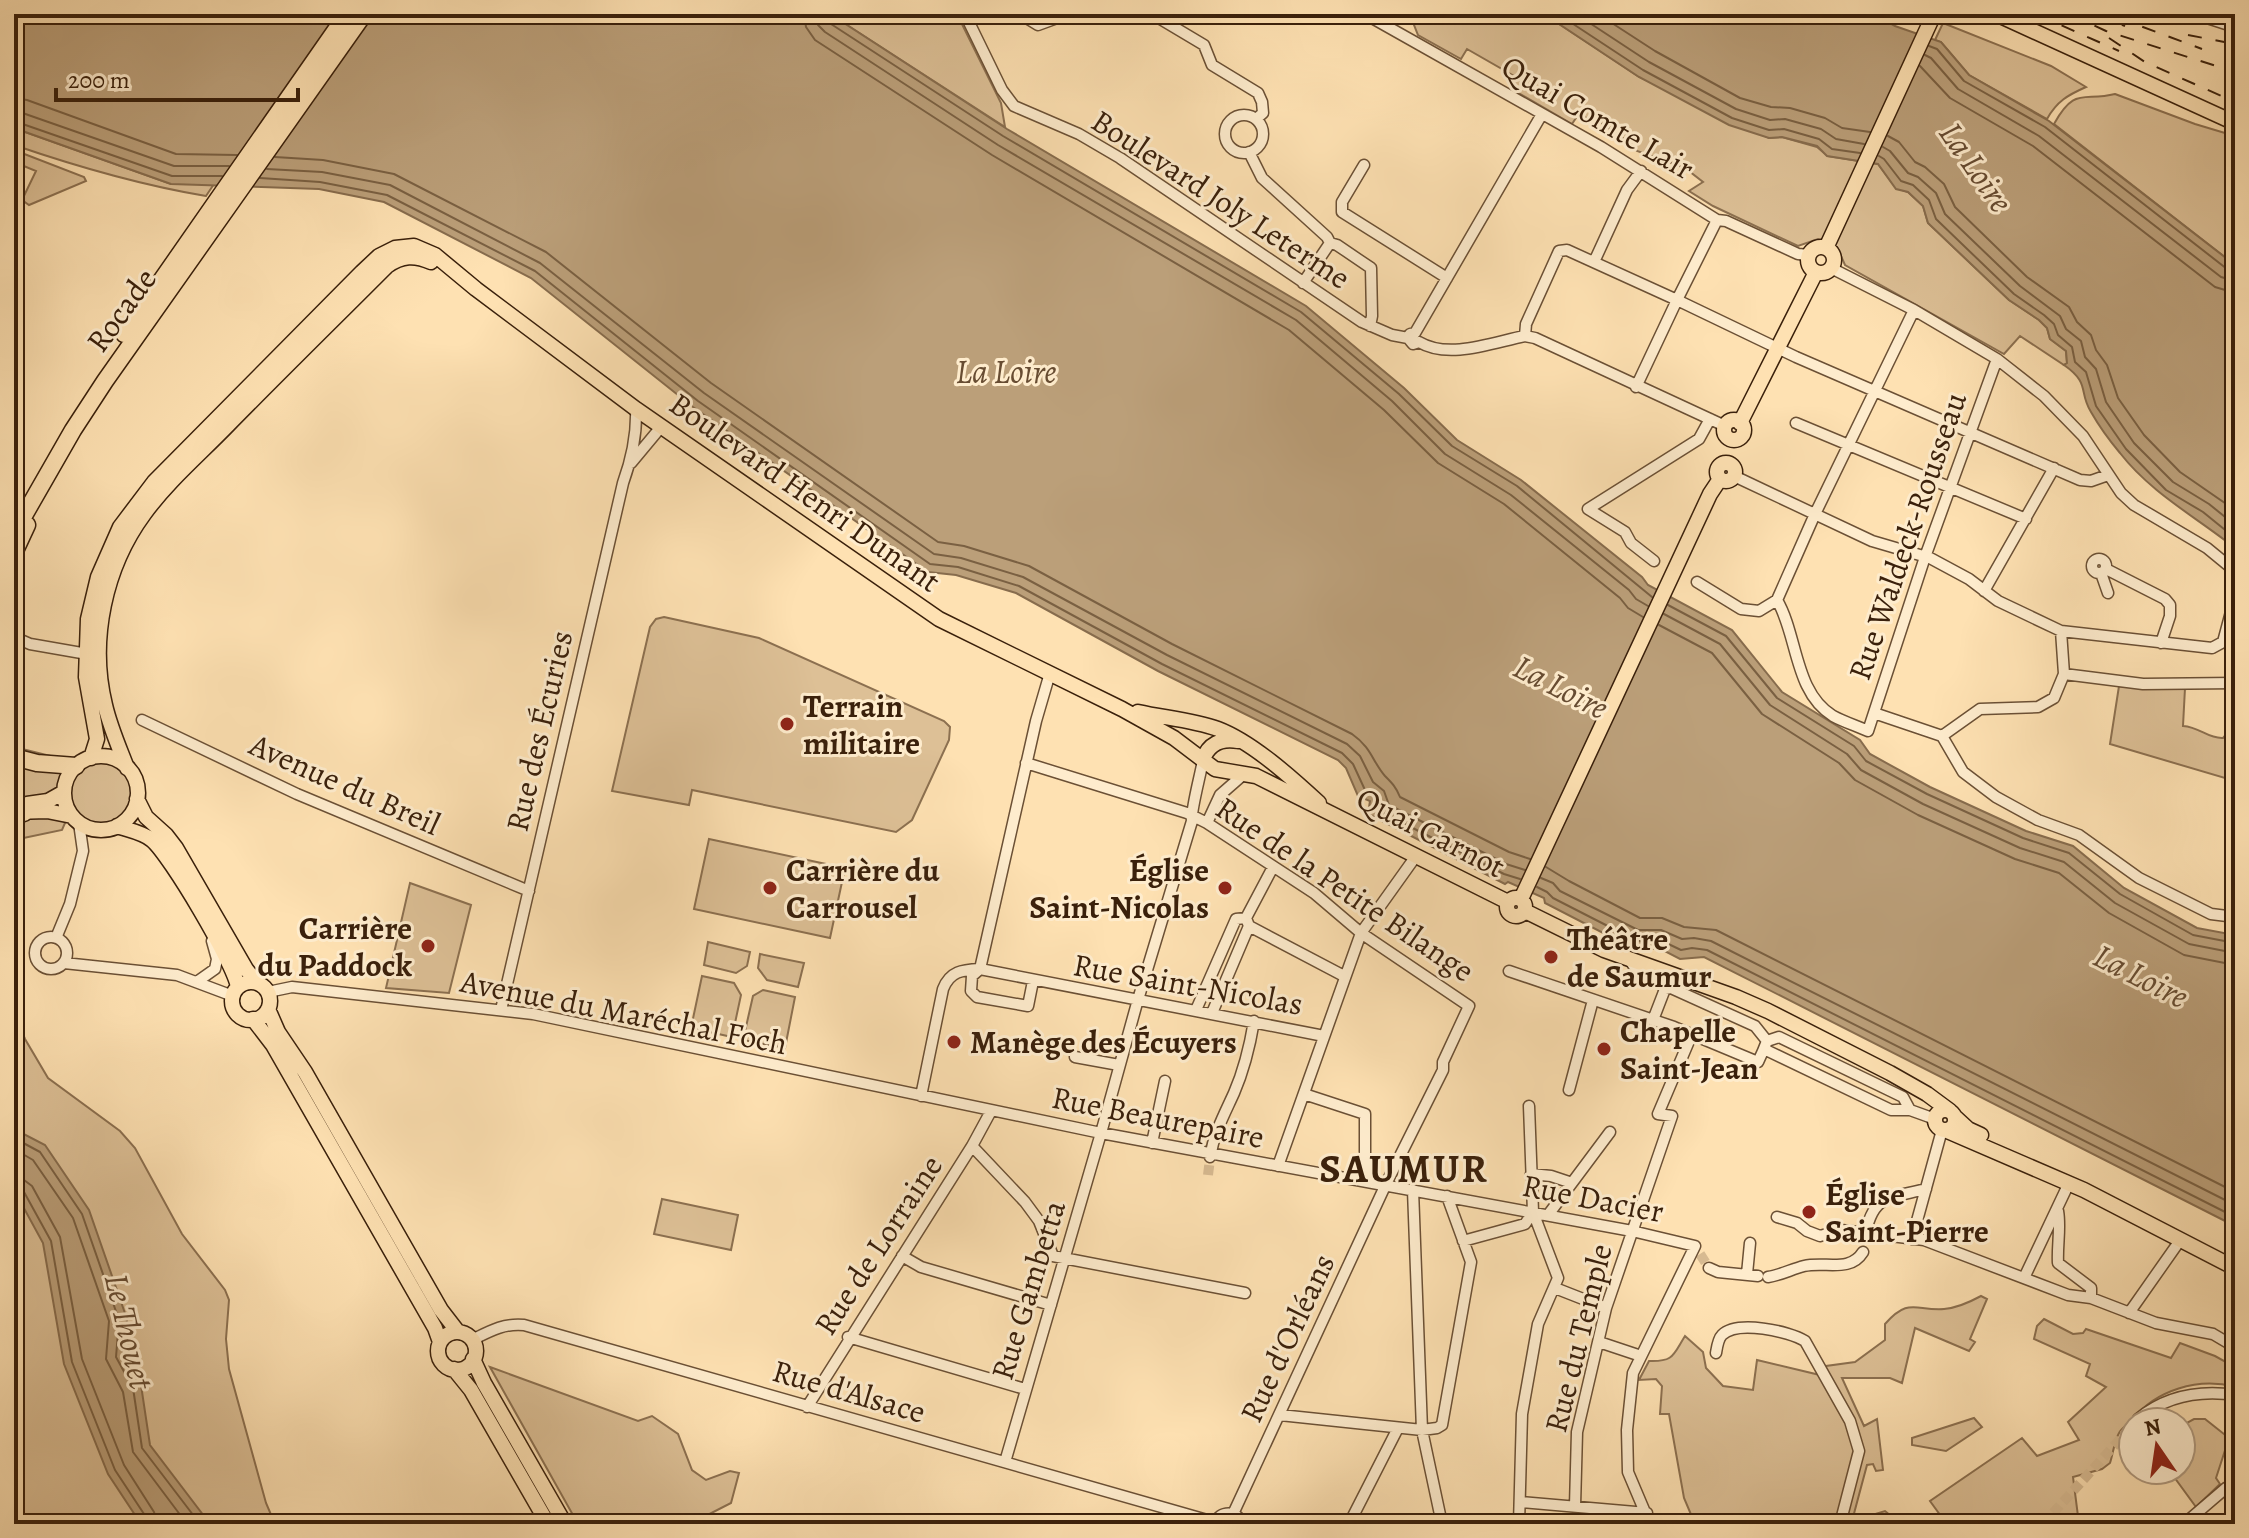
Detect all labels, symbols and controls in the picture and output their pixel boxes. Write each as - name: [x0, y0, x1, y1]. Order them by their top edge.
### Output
- street label: Quai Comte Lair: [1494, 44, 1702, 190]
- scale bar: [56, 52, 298, 102]
- text: 200 m: [68, 64, 130, 96]
- street label: Boulevard Joly Leterme: [1083, 99, 1359, 299]
- water label: La Loire: [1928, 112, 2024, 222]
- street label: Rocade: [76, 259, 166, 361]
- water label: La Loire: [956, 348, 1056, 395]
- street label: Boulevard Henri Dunant: [661, 382, 949, 602]
- street label: Rue Waldeck-Rousseau: [1837, 385, 1977, 686]
- street label: Rue des Écuries: [495, 626, 583, 836]
- water label: La Loire: [1505, 643, 1617, 731]
- place label: Terrain militaire: [803, 684, 920, 765]
- marker: Terrain militaire: [778, 715, 796, 733]
- street label: Avenue du Breil: [242, 722, 447, 846]
- street label: Quai Carnot: [1349, 776, 1513, 888]
- street label: Rue de la Petite Bilange: [1207, 786, 1483, 992]
- place label: Carrière du Carrousel: [786, 848, 940, 929]
- place label: Église Saint-Nicolas: [1029, 848, 1209, 929]
- marker: Carrière du Carrousel: [761, 879, 779, 897]
- marker: Église Saint-Nicolas: [1216, 879, 1234, 897]
- place label: Carrière du Paddock: [257, 906, 412, 987]
- place label: Théâtre de Saumur: [1567, 917, 1712, 998]
- water label: La Loire: [2085, 932, 2197, 1020]
- marker: Carrière du Paddock: [419, 937, 437, 955]
- street label: Rue Saint-Nicolas: [1070, 942, 1306, 1026]
- marker: Théâtre de Saumur: [1542, 948, 1560, 966]
- street label: Avenue du Maréchal Foch: [456, 959, 791, 1065]
- place label: Chapelle Saint-Jean: [1620, 1009, 1758, 1090]
- place label: Manège des Écuyers: [970, 1020, 1237, 1064]
- marker: Manège des Écuyers: [945, 1033, 963, 1051]
- marker: Chapelle Saint-Jean: [1595, 1040, 1613, 1058]
- street label: Rue Beaurepaire: [1048, 1075, 1268, 1159]
- district label: SAUMUR: [1319, 1141, 1489, 1196]
- street label: Rue de Lorraine: [803, 1146, 953, 1344]
- street label: Rue Dacier: [1519, 1163, 1667, 1233]
- place label: Église Saint-Pierre: [1825, 1172, 1989, 1253]
- street label: Rue Gambetta: [980, 1195, 1076, 1385]
- marker: Église Saint-Pierre: [1800, 1203, 1818, 1221]
- street label: Rue du Temple: [1533, 1239, 1623, 1437]
- street label: Rue d'Orléans: [1229, 1247, 1345, 1429]
- water label: Le Thouet: [93, 1269, 165, 1395]
- street label: Rue d'Alsace: [767, 1348, 931, 1434]
- north arrow: [2117, 1406, 2197, 1486]
- text: N: [2142, 1411, 2164, 1444]

